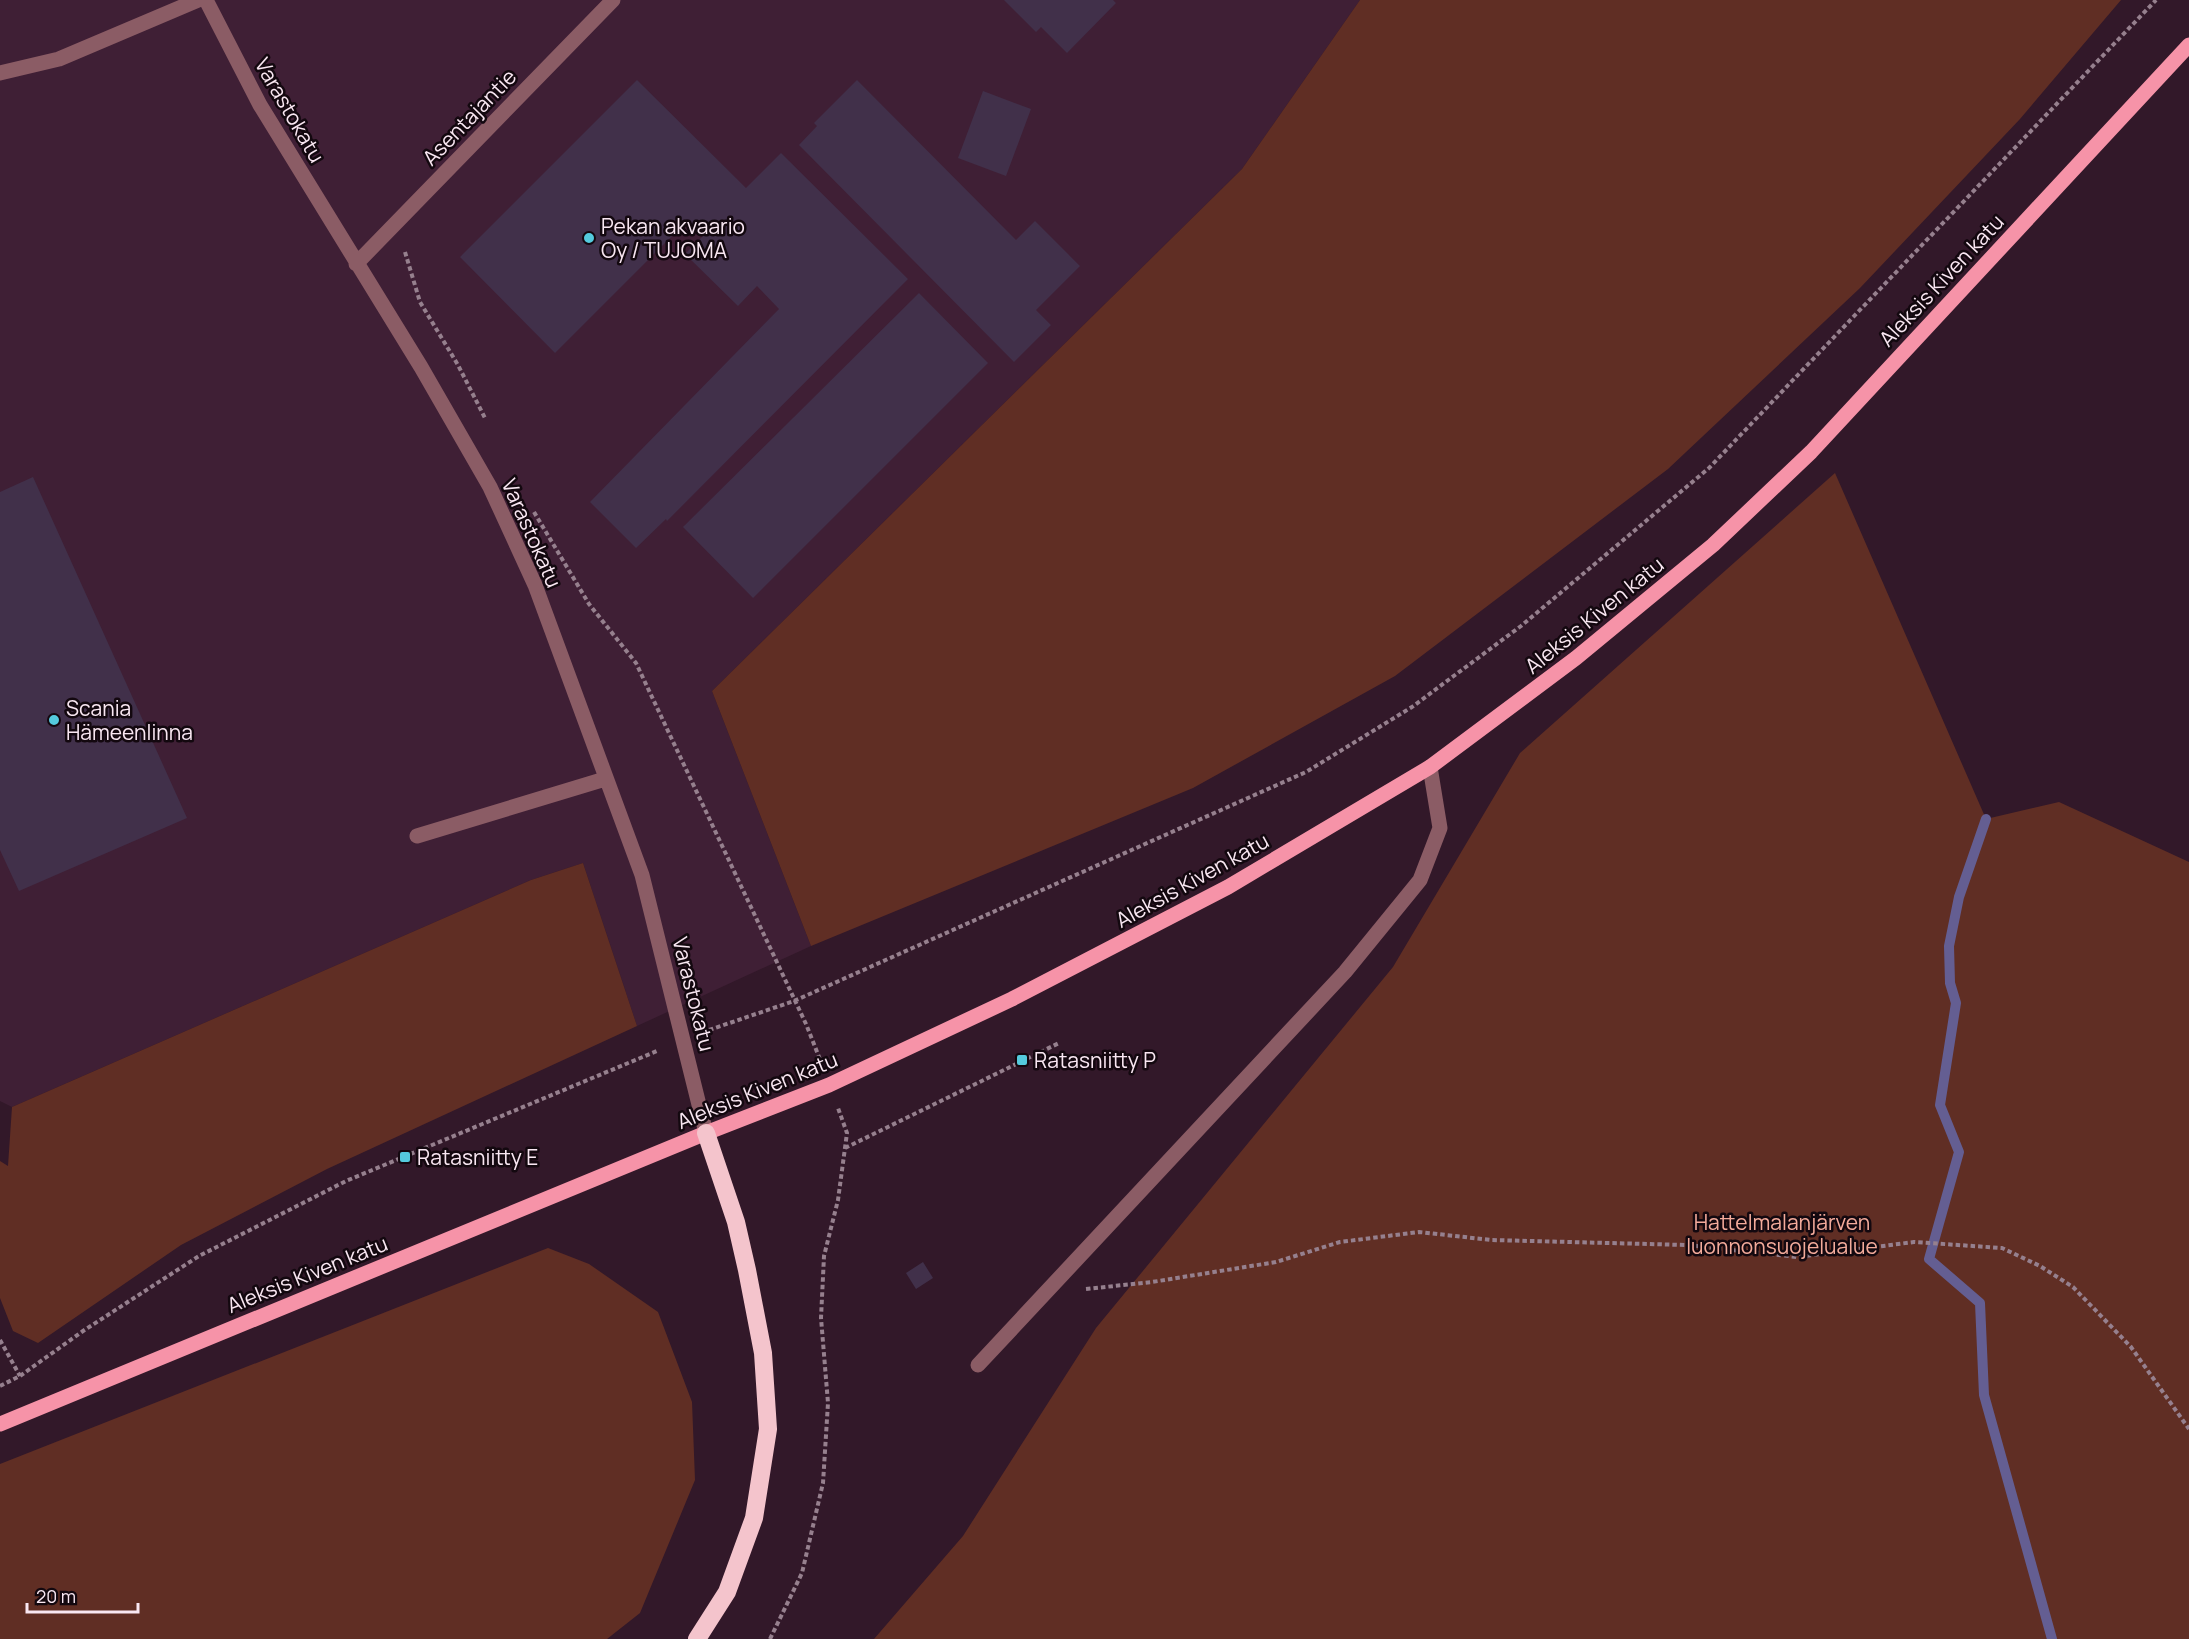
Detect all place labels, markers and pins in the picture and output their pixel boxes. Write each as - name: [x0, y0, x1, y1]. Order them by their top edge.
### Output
- place label: Pekan akvaario Oy / TUJOMA: [601, 212, 745, 264]
- marker: Pekan akvaario Oy / TUJOMA: [582, 231, 596, 245]
- place label: Scania Hämeenlinna: [66, 694, 193, 746]
- marker: Scania Hämeenlinna: [47, 713, 61, 727]
- place label: Ratasniitty P: [1034, 1046, 1156, 1074]
- marker: Ratasniitty P: [1015, 1053, 1029, 1067]
- place label: Ratasniitty E: [417, 1143, 538, 1171]
- marker: Ratasniitty E: [398, 1150, 412, 1164]

